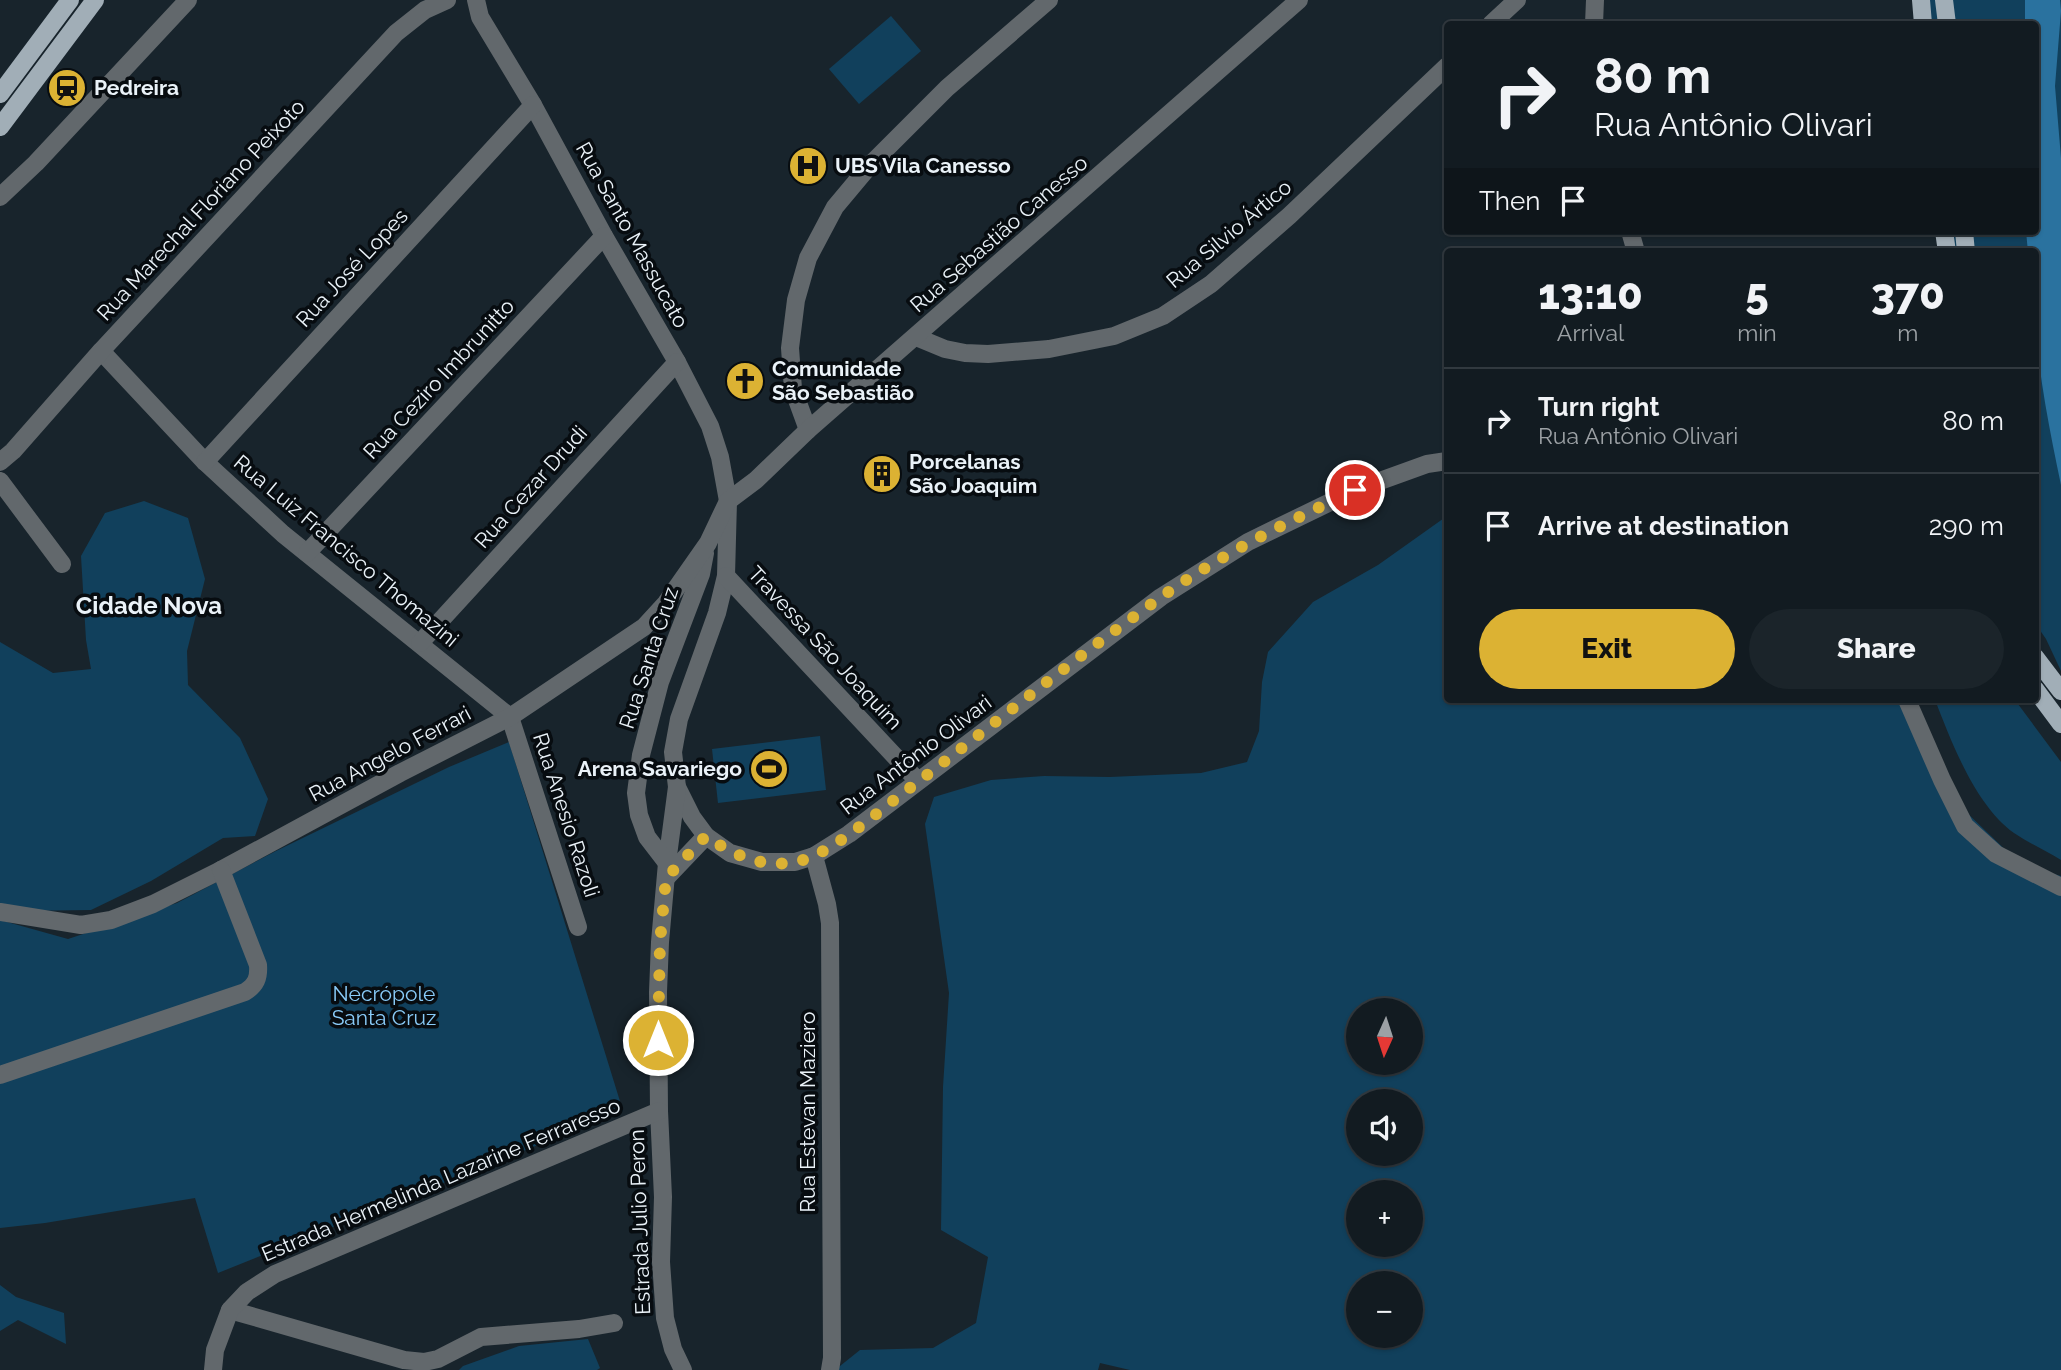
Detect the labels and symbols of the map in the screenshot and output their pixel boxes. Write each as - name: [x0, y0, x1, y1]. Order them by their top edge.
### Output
- station icon: Pedreira: [46, 67, 88, 109]
- place label: Pedreira: [94, 75, 179, 100]
- street label: Rua Marechal Floriano Peixoto: [92, 94, 310, 325]
- street label: Rua Santo Massucato: [571, 137, 694, 332]
- hospital icon: UBS Vila Canesso: [787, 145, 829, 187]
- street label: Rua Sebastião Canesso: [905, 150, 1092, 317]
- place label: UBS Vila Canesso: [835, 153, 1011, 178]
- street label: Rua Silvio Ártico: [1161, 174, 1296, 293]
- street label: Rua José Lopes: [291, 203, 413, 332]
- street label: Rua Ceziro Imbrunitto: [358, 293, 519, 464]
- place label: Comunidade São Sebastião: [772, 356, 914, 405]
- church icon: Comunidade São Sebastião: [724, 360, 766, 402]
- street label: Rua Cezar Drudi: [469, 420, 592, 553]
- street label: Rua Luiz Francisco Thomazini: [229, 449, 464, 652]
- place label: Porcelanas São Joaquim: [909, 449, 1037, 498]
- building icon: Porcelanas São Joaquim: [861, 453, 903, 495]
- pin: [1325, 460, 1385, 520]
- street label: Travessa São Joaquim: [743, 561, 908, 735]
- street label: Rua Santa Cruz: [614, 584, 683, 732]
- district label: Cidade Nova: [76, 591, 222, 620]
- street label: Rua Antônio Olivari: [835, 690, 996, 820]
- street label: Rua Angelo Ferrari: [305, 700, 475, 807]
- street label: Rua Anesio Razoli: [528, 729, 605, 900]
- sports icon: Arena Savariego: [748, 748, 790, 790]
- place label: Arena Savariego: [578, 756, 742, 781]
- park label: Necrópole Santa Cruz: [332, 981, 436, 1030]
- north arrow: [1346, 998, 1423, 1074]
- position arrow: [621, 1003, 695, 1077]
- street label: Rua Estevan Maziero: [795, 1011, 820, 1213]
- street label: Estrada Hermelinda Lazarine Ferraresso: [258, 1092, 624, 1267]
- street label: Estrada Julio Peron: [624, 1129, 655, 1315]

